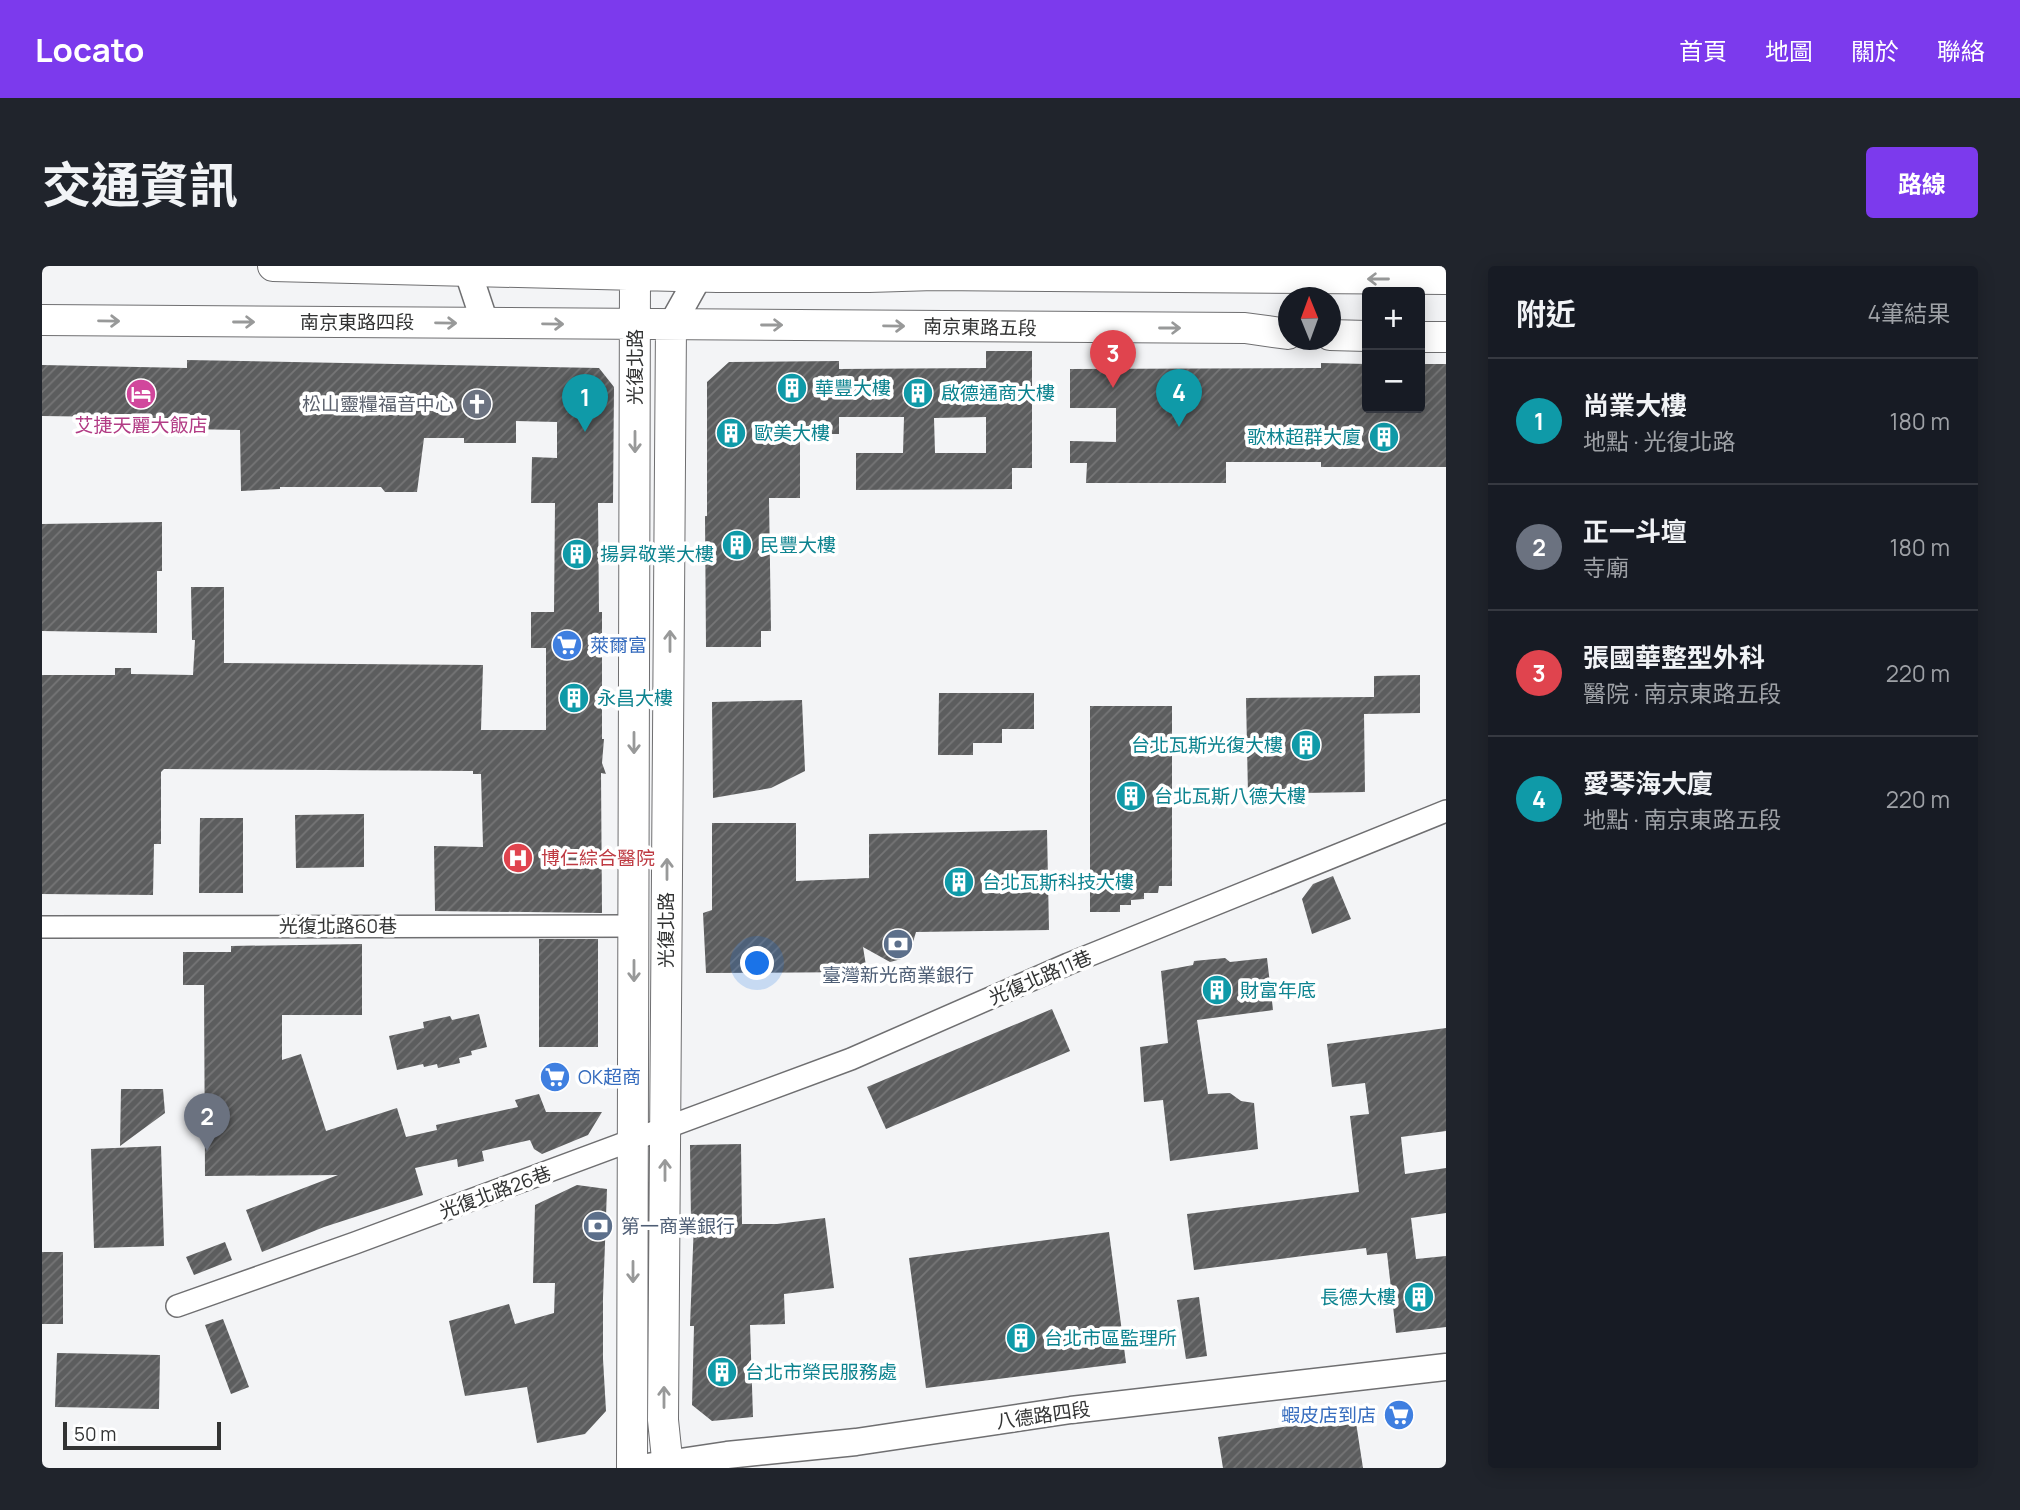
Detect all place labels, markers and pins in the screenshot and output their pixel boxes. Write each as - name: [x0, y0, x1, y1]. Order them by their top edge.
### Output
- pin: 3: [1090, 330, 1136, 388]
- pin: 4: [1156, 369, 1202, 427]
- building icon: 華豐大樓: [775, 371, 809, 405]
- pin: 1: [562, 374, 608, 432]
- place label: 華豐大樓: [815, 375, 891, 401]
- building icon: 啟德通商大樓: [901, 376, 935, 410]
- hotel icon: 艾捷天麗大飯店: [124, 377, 158, 411]
- place label: 啟德通商大樓: [941, 380, 1055, 406]
- church icon: 松山靈糧福音中心: [460, 387, 494, 421]
- place label: 松山靈糧福音中心: [302, 391, 454, 417]
- place label: 艾捷天麗大飯店: [74, 412, 208, 438]
- building icon: 歐美大樓: [714, 416, 748, 450]
- place label: 歐美大樓: [754, 420, 830, 446]
- building icon: 歌林超群大廈: [1367, 420, 1401, 454]
- place label: 歌林超群大廈: [1247, 424, 1361, 450]
- building icon: 民豐大樓: [720, 528, 754, 562]
- place label: 民豐大樓: [760, 532, 836, 558]
- building icon: 揚昇敬業大樓: [560, 537, 594, 571]
- place label: 揚昇敬業大樓: [600, 541, 714, 567]
- supermarket icon: 萊爾富: [550, 628, 584, 662]
- place label: 萊爾富: [590, 632, 647, 658]
- building icon: 永昌大樓: [557, 681, 591, 715]
- place label: 永昌大樓: [597, 685, 673, 711]
- building icon: 台北瓦斯光復大樓: [1289, 728, 1323, 762]
- place label: 台北瓦斯光復大樓: [1131, 732, 1283, 758]
- building icon: 台北瓦斯八德大樓: [1114, 779, 1148, 813]
- place label: 台北瓦斯八德大樓: [1154, 783, 1306, 809]
- hospital icon: 博仁綜合醫院: [501, 841, 535, 875]
- place label: 博仁綜合醫院: [541, 845, 655, 871]
- building icon: 台北瓦斯科技大樓: [942, 865, 976, 899]
- place label: 台北瓦斯科技大樓: [982, 869, 1134, 895]
- bank icon: 臺灣新光商業銀行: [881, 927, 915, 961]
- place label: 臺灣新光商業銀行: [822, 962, 974, 988]
- building icon: 財富年底: [1200, 973, 1234, 1007]
- place label: 財富年底: [1240, 977, 1316, 1003]
- supermarket icon: OK超商: [538, 1060, 572, 1094]
- place label: OK超商: [578, 1064, 641, 1090]
- pin: 2: [184, 1093, 230, 1151]
- bank icon: 第一商業銀行: [581, 1209, 615, 1243]
- place label: 第一商業銀行: [621, 1213, 735, 1239]
- building icon: 長德大樓: [1402, 1280, 1436, 1314]
- place label: 長德大樓: [1320, 1284, 1396, 1310]
- building icon: 台北市區監理所: [1004, 1321, 1038, 1355]
- place label: 台北市區監理所: [1044, 1325, 1177, 1351]
- building icon: 台北市榮民服務處: [705, 1355, 739, 1389]
- place label: 台北市榮民服務處: [745, 1359, 897, 1385]
- supermarket icon: 蝦皮店到店: [1382, 1398, 1416, 1432]
- place label: 蝦皮店到店: [1281, 1402, 1376, 1428]

